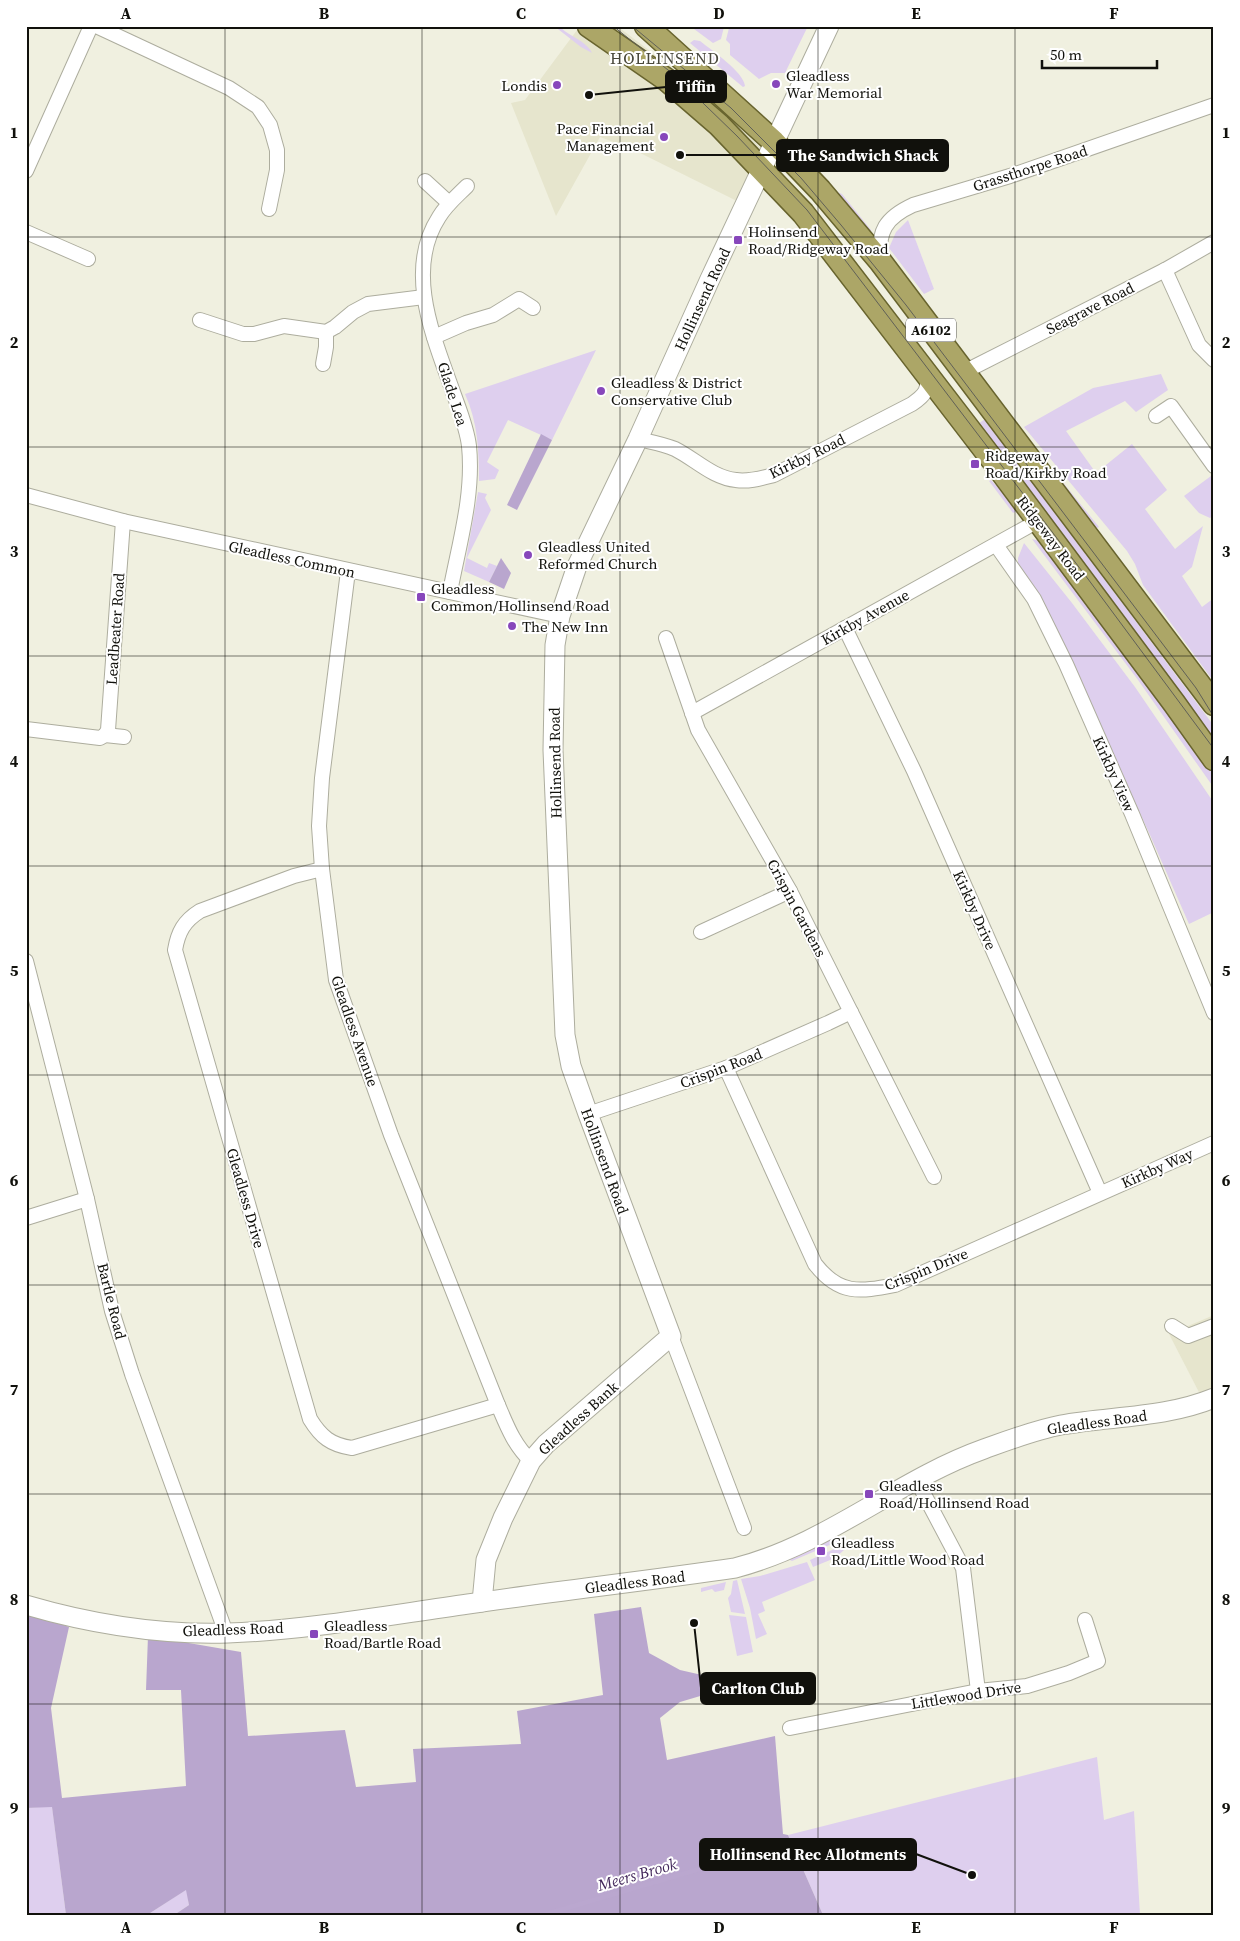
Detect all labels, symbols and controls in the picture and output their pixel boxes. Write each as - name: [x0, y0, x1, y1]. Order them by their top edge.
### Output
- text: A: [121, 2, 132, 24]
- text: B: [319, 2, 330, 24]
- text: C: [516, 2, 526, 24]
- text: D: [713, 2, 725, 24]
- text: E: [911, 2, 921, 24]
- text: F: [1109, 2, 1119, 24]
- scale bar: [1042, 38, 1158, 70]
- text: 50 m: [1050, 44, 1082, 65]
- district label: HOLLINSEND: [610, 47, 720, 69]
- place label: Gleadless War Memorial: [786, 65, 883, 103]
- callout: Tiffin: [666, 71, 726, 102]
- place label: Londis: [501, 75, 547, 96]
- text: Tiffin: [676, 75, 716, 97]
- marker: Gleadless War Memorial: [770, 78, 782, 90]
- marker: Londis: [551, 79, 563, 91]
- place label: Pace Financial Management: [556, 118, 655, 156]
- text: 1: [10, 121, 18, 143]
- text: 1: [1222, 121, 1230, 143]
- marker: Pace Financial Management: [658, 131, 670, 143]
- street label: Grassthorpe Road: [970, 139, 1090, 196]
- callout: The Sandwich Shack: [777, 140, 948, 171]
- text: The Sandwich Shack: [787, 144, 939, 166]
- place label: Holinsend Road/Ridgeway Road: [748, 221, 889, 259]
- marker: Holinsend Road/Ridgeway Road: [732, 234, 744, 246]
- street label: Hollinsend Road: [669, 244, 735, 354]
- street label: Seagrave Road: [1042, 277, 1138, 339]
- road number: A6102: [906, 318, 956, 342]
- text: 2: [10, 331, 19, 353]
- text: 2: [1222, 331, 1231, 353]
- street label: Glade Lea: [433, 359, 473, 429]
- place label: Gleadless & District Conservative Club: [611, 372, 742, 410]
- marker: Gleadless & District Conservative Club: [595, 385, 607, 397]
- street label: Kirkby Road: [765, 428, 849, 484]
- place label: Ridgeway Road/Kirkby Road: [985, 445, 1107, 483]
- marker: Ridgeway Road/Kirkby Road: [969, 458, 981, 470]
- street label: Ridgeway Road: [1012, 491, 1090, 585]
- street label: Gleadless Common: [227, 535, 357, 583]
- place label: Gleadless United Reformed Church: [538, 536, 657, 574]
- text: 3: [10, 540, 19, 562]
- text: 3: [1222, 540, 1231, 562]
- marker: Gleadless United Reformed Church: [522, 549, 534, 561]
- street label: Leadbeater Road: [101, 572, 129, 686]
- place label: Gleadless Common/Hollinsend Road: [431, 578, 610, 616]
- street label: Kirkby Avenue: [817, 584, 913, 650]
- marker: Gleadless Common/Hollinsend Road: [415, 591, 427, 603]
- place label: The New Inn: [522, 616, 608, 637]
- marker: The New Inn: [506, 620, 518, 632]
- street label: Hollinsend Road: [544, 707, 566, 819]
- street label: Kirkby View: [1088, 733, 1140, 816]
- text: 4: [10, 750, 19, 772]
- text: 4: [1222, 750, 1231, 772]
- street label: Crispin Gardens: [762, 855, 832, 961]
- street label: Kirkby Drive: [948, 867, 1002, 953]
- text: 5: [10, 959, 19, 981]
- text: 5: [1222, 959, 1231, 981]
- street label: Gleadless Avenue: [326, 973, 384, 1090]
- street label: Crispin Road: [677, 1043, 766, 1093]
- street label: Hollinsend Road: [576, 1105, 634, 1217]
- street label: Kirkby Way: [1118, 1143, 1197, 1193]
- street label: Gleadless Drive: [222, 1146, 270, 1251]
- text: 6: [10, 1169, 19, 1191]
- text: 6: [1222, 1169, 1231, 1191]
- street label: Crispin Drive: [881, 1243, 971, 1295]
- street label: Bartle Road: [92, 1261, 132, 1342]
- street label: Gleadless Bank: [533, 1376, 623, 1460]
- text: 7: [10, 1378, 19, 1400]
- text: 7: [1222, 1378, 1231, 1400]
- street label: Gleadless Road: [1046, 1405, 1149, 1439]
- place label: Gleadless Road/Hollinsend Road: [879, 1475, 1030, 1513]
- marker: Gleadless Road/Hollinsend Road: [863, 1488, 875, 1500]
- place label: Gleadless Road/Little Wood Road: [831, 1532, 985, 1570]
- marker: Gleadless Road/Little Wood Road: [815, 1545, 827, 1557]
- street label: Gleadless Road: [584, 1565, 687, 1599]
- text: 8: [10, 1588, 18, 1610]
- text: 8: [1222, 1588, 1230, 1610]
- place label: Gleadless Road/Bartle Road: [324, 1615, 442, 1653]
- street label: Gleadless Road: [182, 1617, 284, 1641]
- marker: Gleadless Road/Bartle Road: [308, 1628, 320, 1640]
- callout: Carlton Club: [701, 1673, 815, 1704]
- street label: Littlewood Drive: [910, 1676, 1023, 1714]
- text: Carlton Club: [711, 1677, 805, 1699]
- text: 9: [10, 1797, 19, 1819]
- text: 9: [1222, 1797, 1231, 1819]
- callout: Hollinsend Rec Allotments: [700, 1839, 916, 1870]
- text: Hollinsend Rec Allotments: [710, 1843, 906, 1865]
- water label: Meers Brook: [594, 1852, 680, 1896]
- text: A: [121, 1916, 132, 1938]
- text: B: [319, 1916, 330, 1938]
- text: C: [516, 1916, 526, 1938]
- text: D: [713, 1916, 725, 1938]
- text: E: [911, 1916, 921, 1938]
- text: F: [1109, 1916, 1119, 1938]

